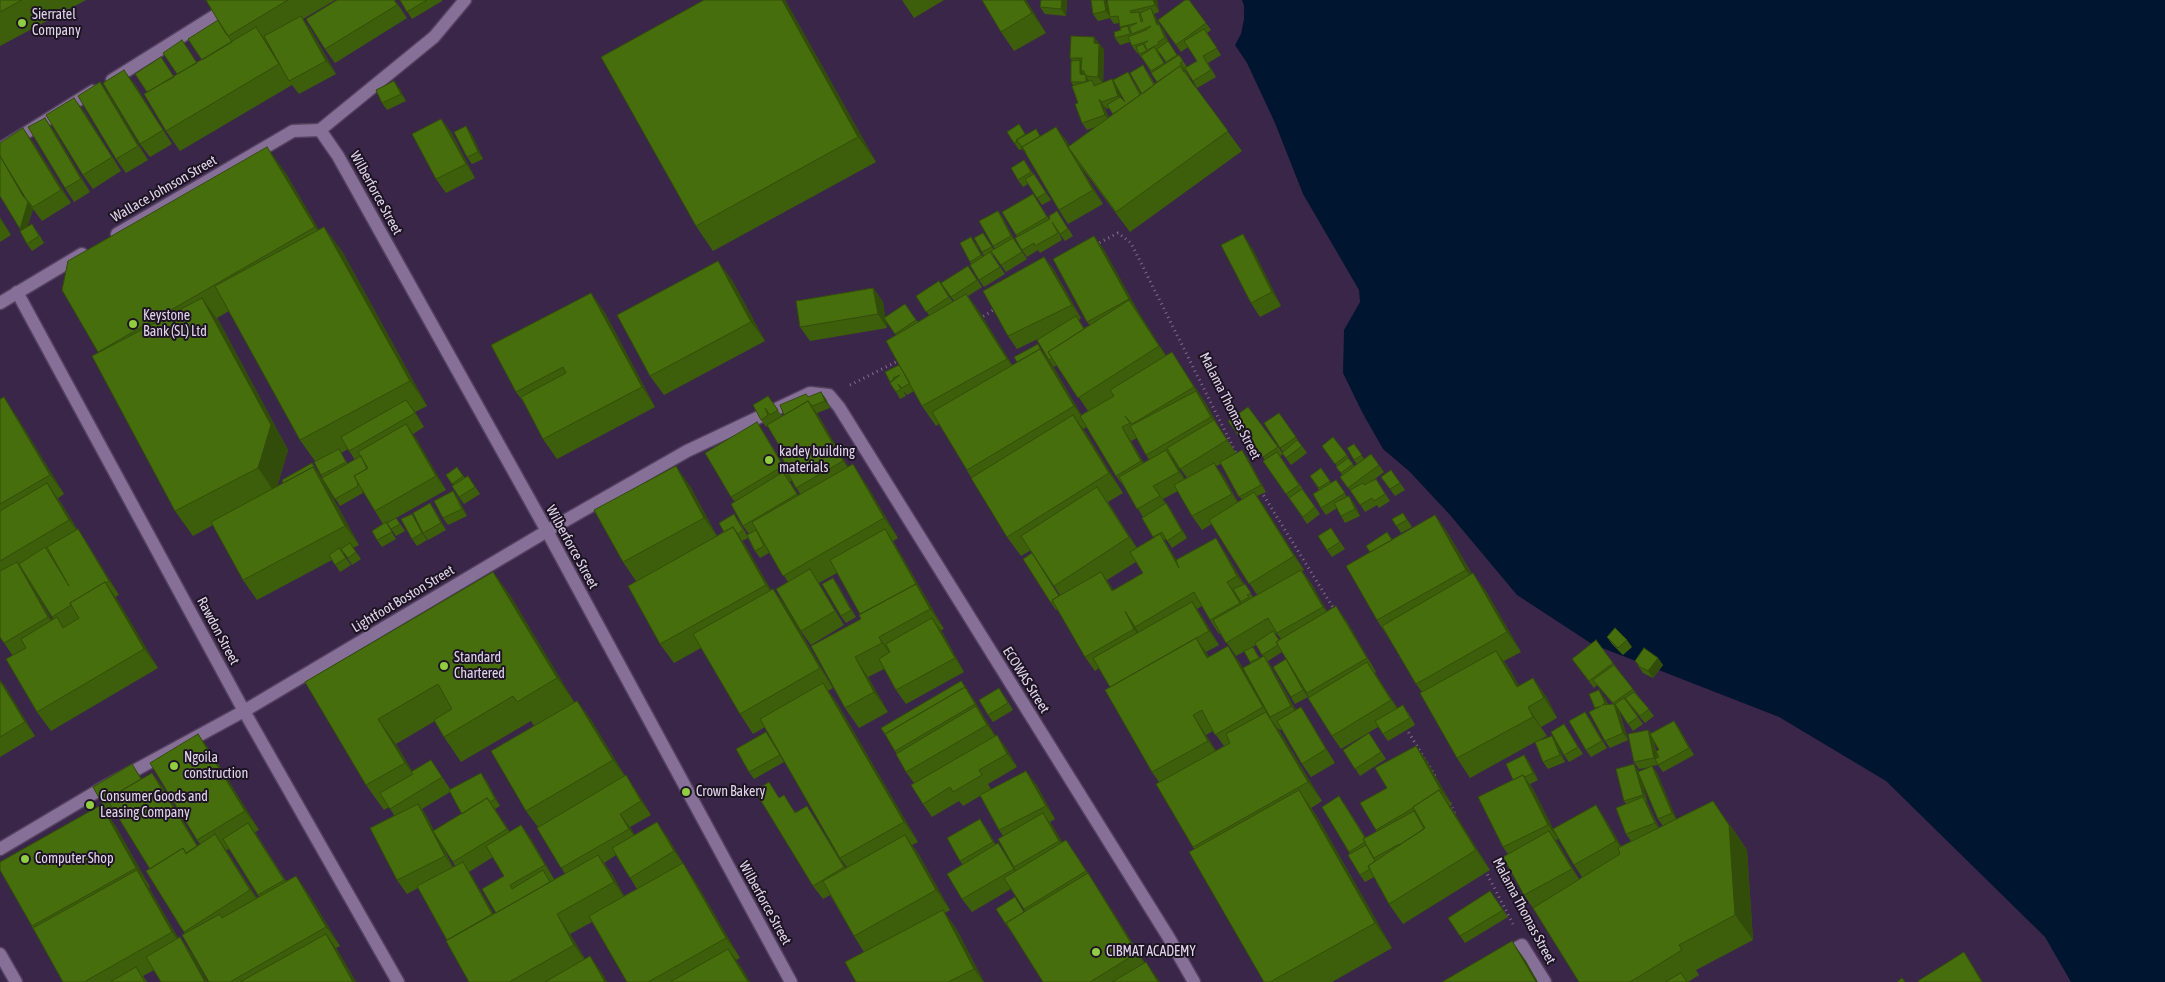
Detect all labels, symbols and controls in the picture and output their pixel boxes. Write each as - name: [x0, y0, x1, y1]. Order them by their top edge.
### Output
- place label: Sierratel Company: [32, 7, 81, 40]
- marker: Sierratel Company: [16, 17, 28, 29]
- street label: Wilberforce Street: [346, 148, 406, 238]
- street label: Wallace Johnson Street: [108, 152, 220, 226]
- place label: Keystone Bank (SL) Ltd: [143, 308, 207, 341]
- marker: Keystone Bank (SL) Ltd: [127, 318, 139, 330]
- street label: Malama Thomas Street: [1196, 350, 1264, 462]
- place label: kadey building materials: [779, 444, 855, 477]
- marker: kadey building materials: [763, 454, 775, 466]
- street label: Wilberforce Street: [542, 502, 602, 592]
- street label: Lightfoot Boston Street: [349, 562, 457, 636]
- street label: Rawdon Street: [193, 594, 243, 668]
- street label: ECOWAS Street: [999, 644, 1053, 716]
- place label: Standard Chartered: [454, 650, 505, 682]
- marker: Standard Chartered: [438, 660, 450, 672]
- place label: Ngoila construction: [184, 750, 248, 782]
- marker: Ngoila construction: [168, 760, 180, 772]
- place label: Crown Bakery: [696, 784, 765, 800]
- marker: Crown Bakery: [680, 786, 692, 798]
- place label: Consumer Goods and Leasing Company: [100, 789, 208, 822]
- marker: Consumer Goods and Leasing Company: [84, 799, 96, 811]
- place label: Computer Shop: [35, 851, 114, 867]
- marker: Computer Shop: [19, 853, 31, 865]
- street label: Malama Thomas Street: [1489, 855, 1559, 967]
- street label: Wilberforce Street: [735, 858, 795, 948]
- place label: CIBMAT ACADEMY: [1106, 944, 1196, 960]
- marker: CIBMAT ACADEMY: [1090, 946, 1102, 958]

